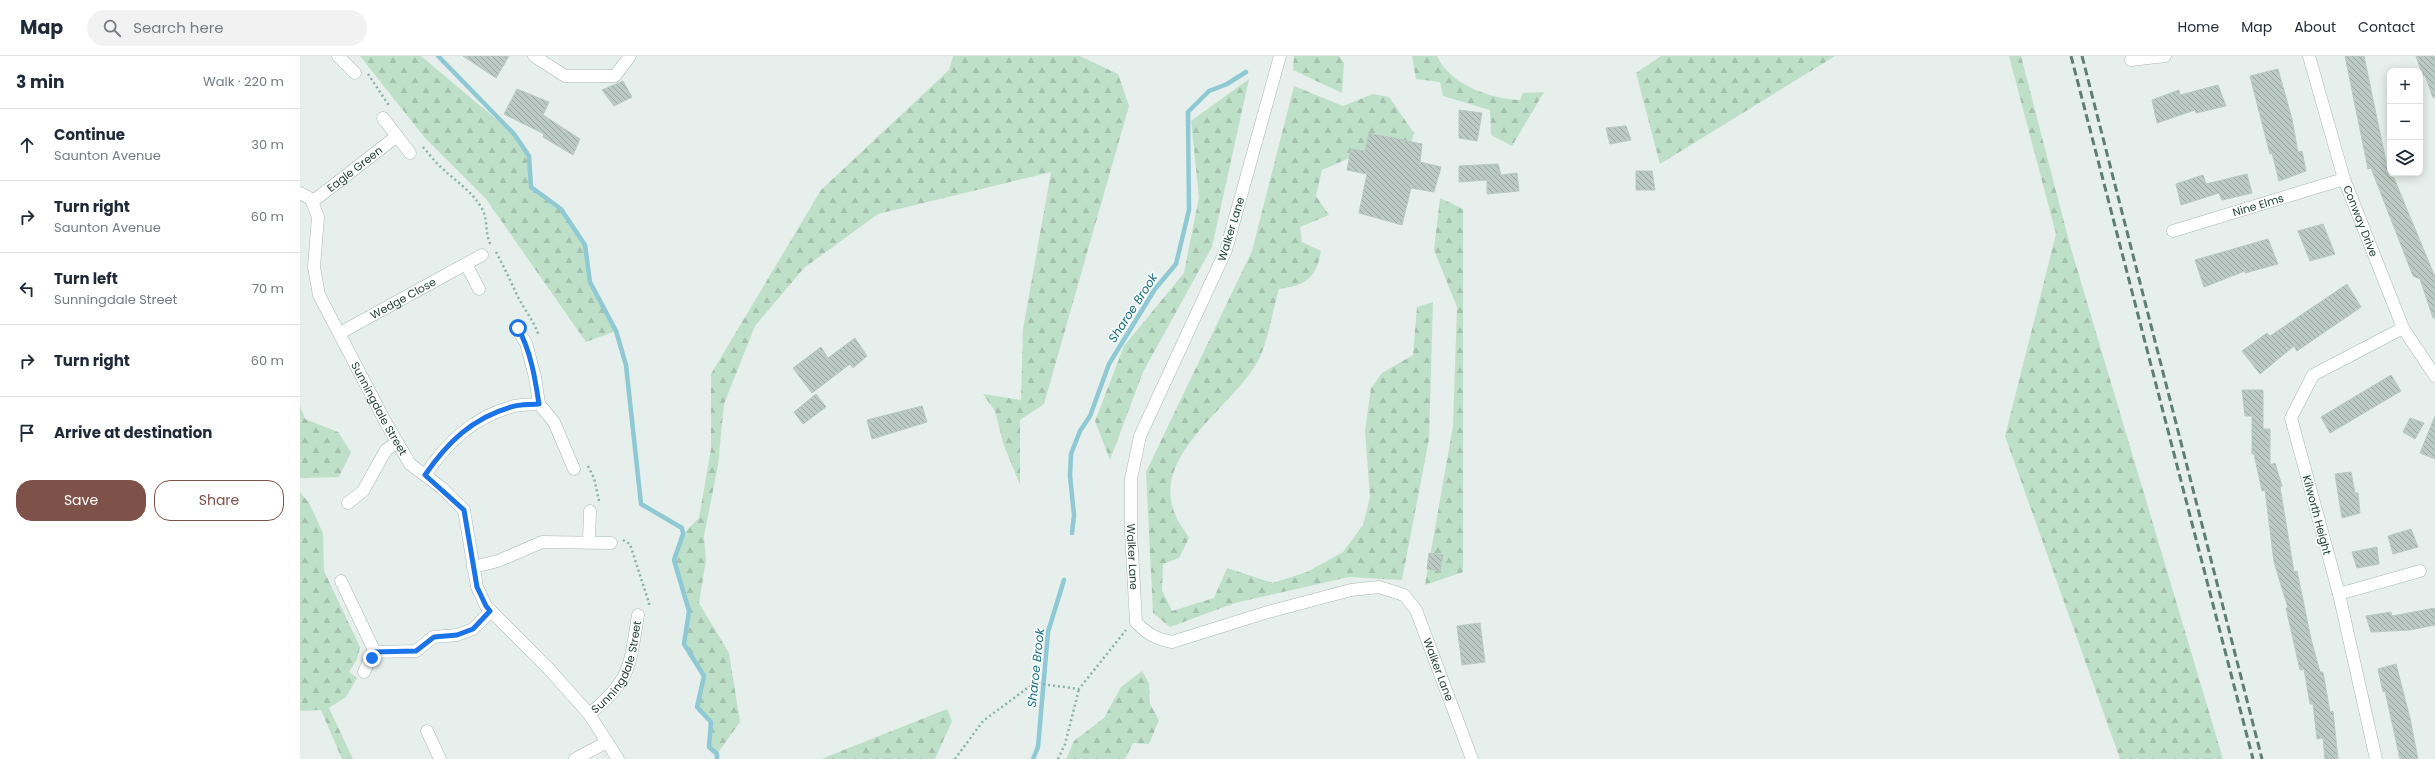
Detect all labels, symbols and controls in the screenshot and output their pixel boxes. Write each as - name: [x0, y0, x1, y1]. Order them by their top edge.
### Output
- search box: [87, 10, 367, 46]
- text: Map: [20, 14, 63, 41]
- icon: search: [101, 17, 123, 39]
- text: Search here: [133, 17, 224, 38]
- text: Home: [2177, 17, 2219, 37]
- text: Map: [2241, 17, 2272, 37]
- text: About: [2294, 17, 2336, 37]
- text: Contact: [2358, 17, 2415, 37]
- map controls: [2387, 68, 2423, 176]
- button: +: [2387, 68, 2423, 104]
- text: 3 min: [16, 70, 64, 94]
- text: Walk · 220 m: [203, 72, 284, 91]
- button: −: [2387, 104, 2423, 140]
- text: Continue: [54, 124, 125, 145]
- icon: ahead: [16, 134, 38, 156]
- text: 30 m: [251, 135, 284, 154]
- button: layers: [2387, 140, 2423, 176]
- street label: Eagle Green: [324, 142, 386, 196]
- text: Saunton Avenue: [54, 146, 161, 165]
- street label: Conway Drive: [2339, 183, 2382, 259]
- street label: Nine Elms: [2231, 190, 2286, 220]
- street label: Walker Lane: [1214, 195, 1248, 263]
- text: Turn right: [54, 196, 130, 217]
- icon: right: [16, 206, 38, 228]
- text: 60 m: [251, 207, 284, 226]
- text: Saunton Avenue: [54, 218, 161, 237]
- text: Turn left: [54, 268, 118, 289]
- water label: Sharoe Brook: [1104, 269, 1162, 346]
- street label: Wedge Close: [367, 274, 439, 323]
- icon: left: [16, 278, 38, 300]
- text: 70 m: [252, 279, 284, 298]
- text: Sunningdale Street: [54, 290, 177, 309]
- route start: [509, 319, 527, 337]
- icon: right: [16, 350, 38, 372]
- text: Turn right: [54, 350, 130, 371]
- text: 60 m: [251, 351, 284, 370]
- street label: Sunningdale Street: [347, 359, 411, 458]
- icon: arrive: [16, 422, 38, 444]
- text: Arrive at destination: [54, 422, 212, 443]
- street label: Kilworth Height: [2299, 473, 2335, 557]
- button: Save: [16, 480, 146, 521]
- button: Share: [154, 480, 284, 521]
- street label: Walker Lane: [1123, 524, 1142, 591]
- street label: Sunningdale Street: [588, 620, 645, 717]
- water label: Sharoe Brook: [1023, 627, 1048, 708]
- street label: Walker Lane: [1419, 636, 1458, 704]
- route end: [363, 649, 381, 667]

